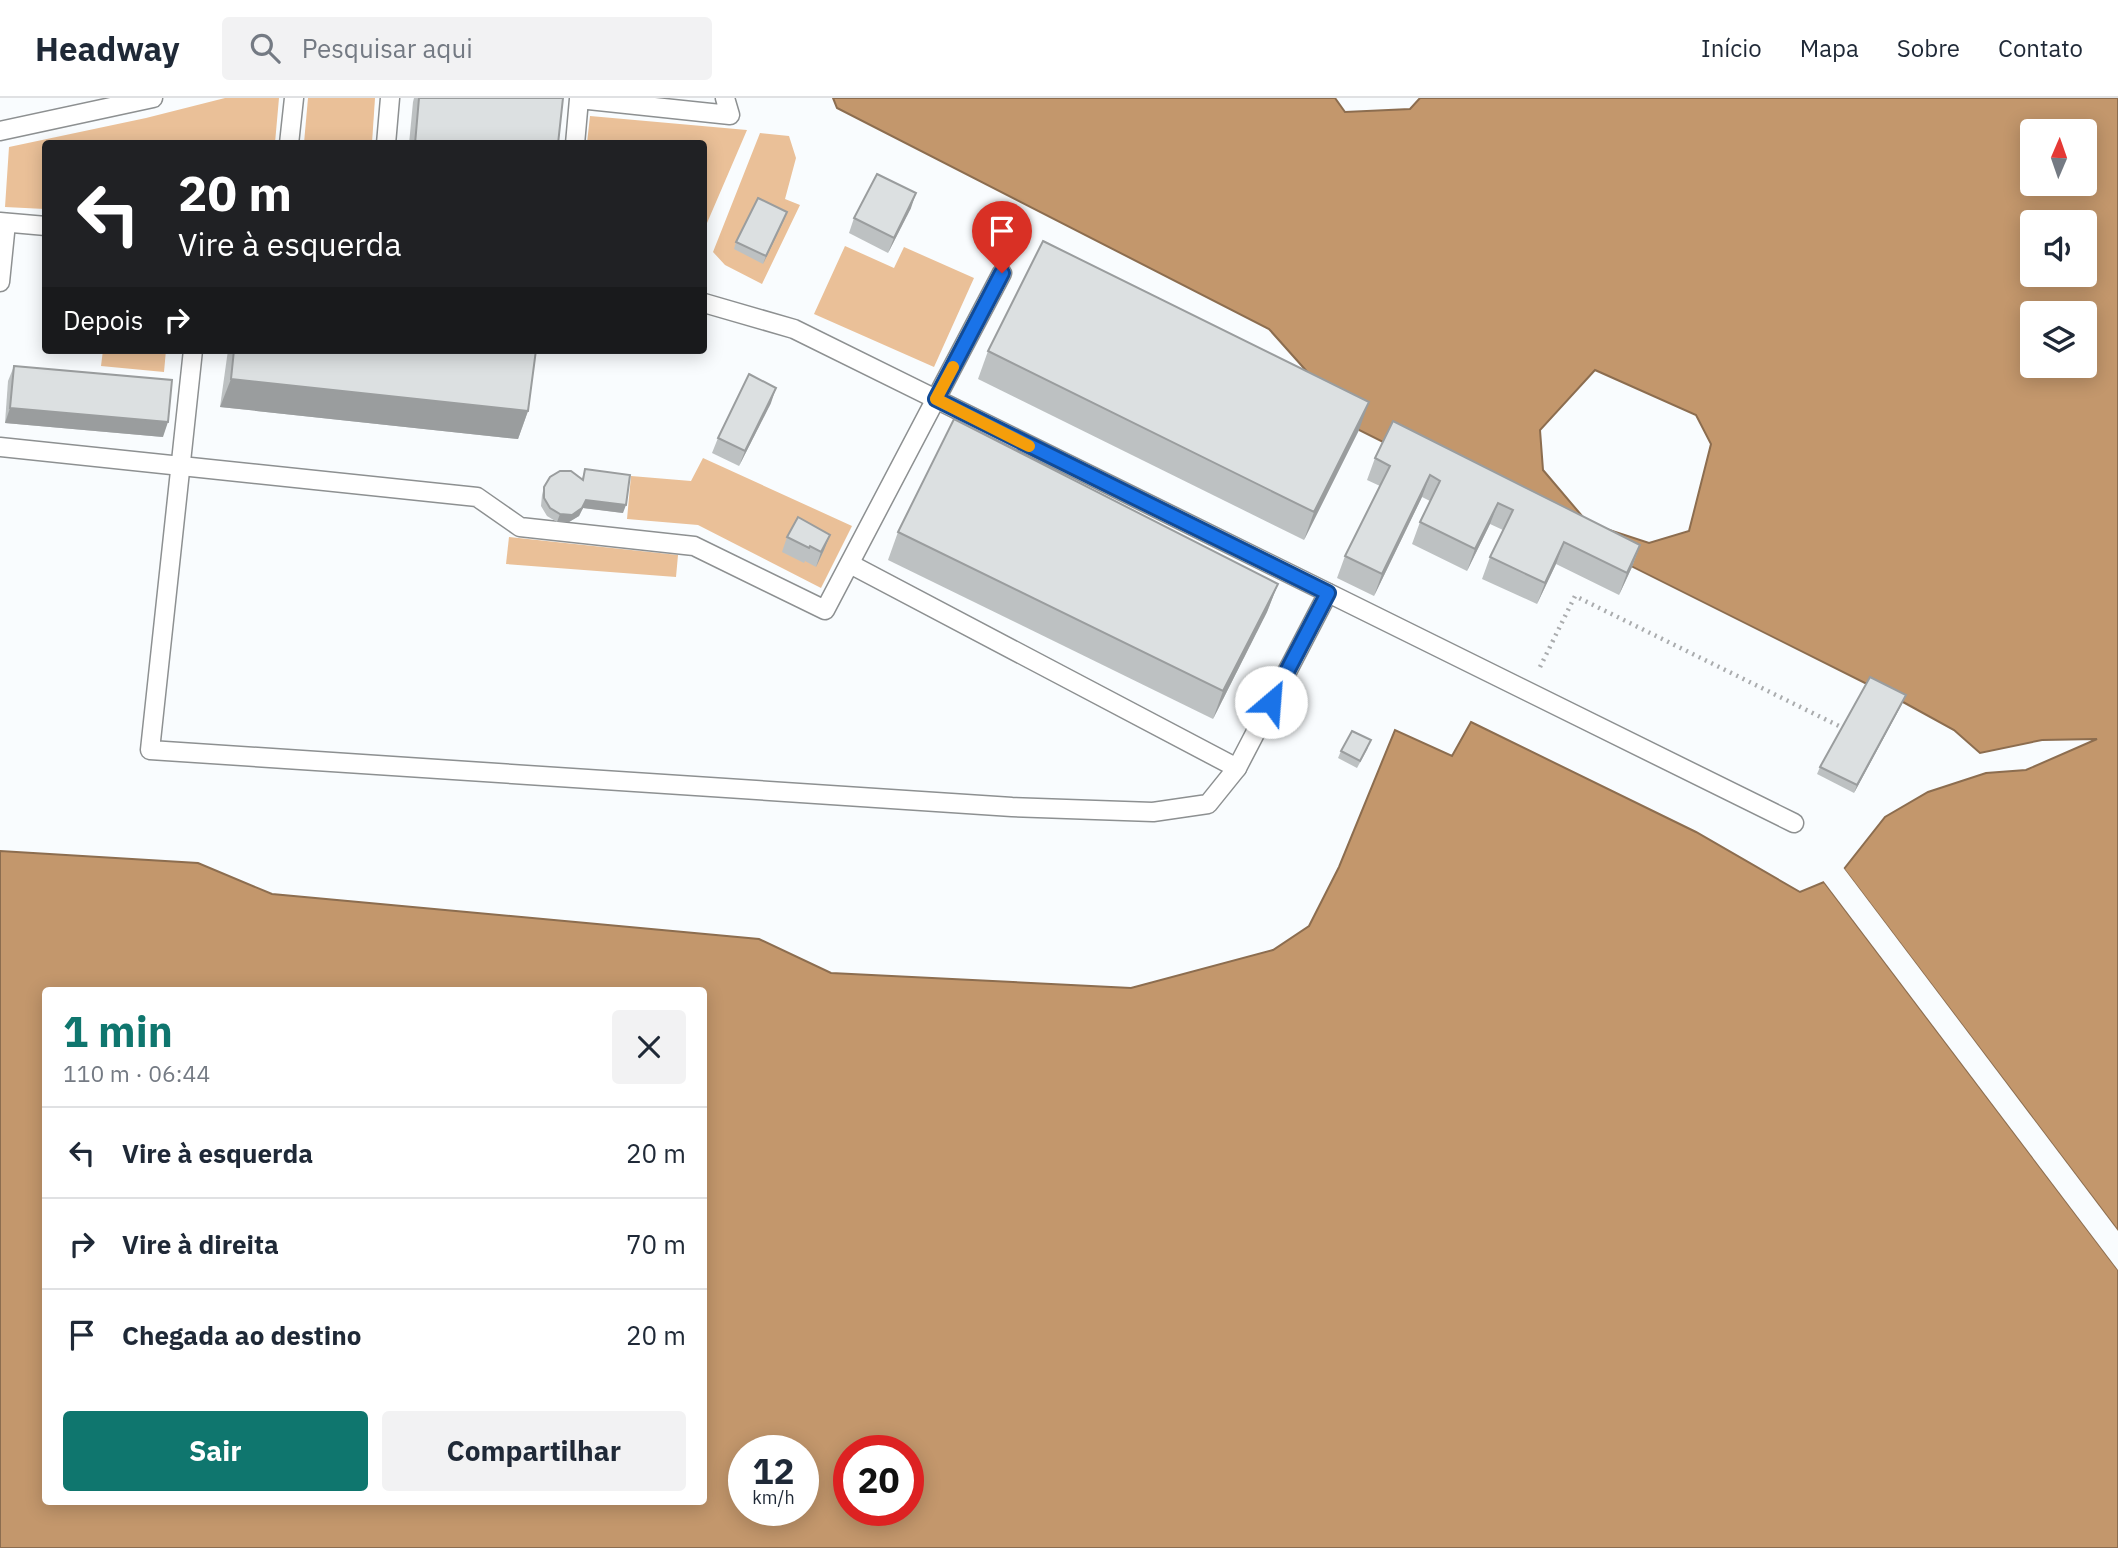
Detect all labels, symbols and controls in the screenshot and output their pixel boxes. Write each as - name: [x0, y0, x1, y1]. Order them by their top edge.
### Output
- search box: [222, 17, 712, 80]
- text: Headway: [35, 27, 180, 70]
- icon: search: [246, 29, 284, 67]
- text: Pesquisar aqui: [302, 31, 473, 65]
- text: Início: [1701, 32, 1762, 64]
- text: Mapa: [1800, 32, 1859, 64]
- text: Sobre: [1897, 32, 1960, 64]
- text: Contato: [1998, 32, 2083, 64]
- north arrow: [2020, 119, 2096, 196]
- map controls: [2020, 119, 2097, 378]
- text: 20 m: [178, 161, 292, 224]
- icon: left: [63, 168, 154, 259]
- pin: [972, 201, 1032, 273]
- button: sound: [2020, 210, 2097, 287]
- icon: arrive: [983, 212, 1021, 250]
- text: Vire à esquerda: [178, 223, 402, 265]
- icon: right: [158, 301, 196, 339]
- button: layers: [2020, 301, 2097, 378]
- text: Depois: [63, 303, 144, 337]
- position arrow: [1234, 665, 1308, 739]
- text: 1 min: [63, 1004, 173, 1059]
- button: close: [612, 1010, 686, 1084]
- text: 110 m · 06:44: [63, 1058, 210, 1088]
- icon: left: [63, 1134, 101, 1172]
- text: Vire à esquerda: [122, 1136, 313, 1170]
- text: 20 m: [626, 1136, 686, 1170]
- icon: right: [63, 1225, 101, 1263]
- text: Vire à direita: [122, 1227, 279, 1261]
- text: 70 m: [626, 1227, 686, 1261]
- icon: arrive: [63, 1316, 101, 1354]
- text: Chegada ao destino: [122, 1318, 361, 1352]
- text: 20 m: [626, 1318, 686, 1352]
- button: Sair: [63, 1411, 368, 1491]
- button: Compartilhar: [382, 1411, 686, 1491]
- speed limit sign: 20: [833, 1435, 924, 1526]
- text: 12: [752, 1448, 795, 1494]
- text: km/h: [752, 1486, 795, 1509]

